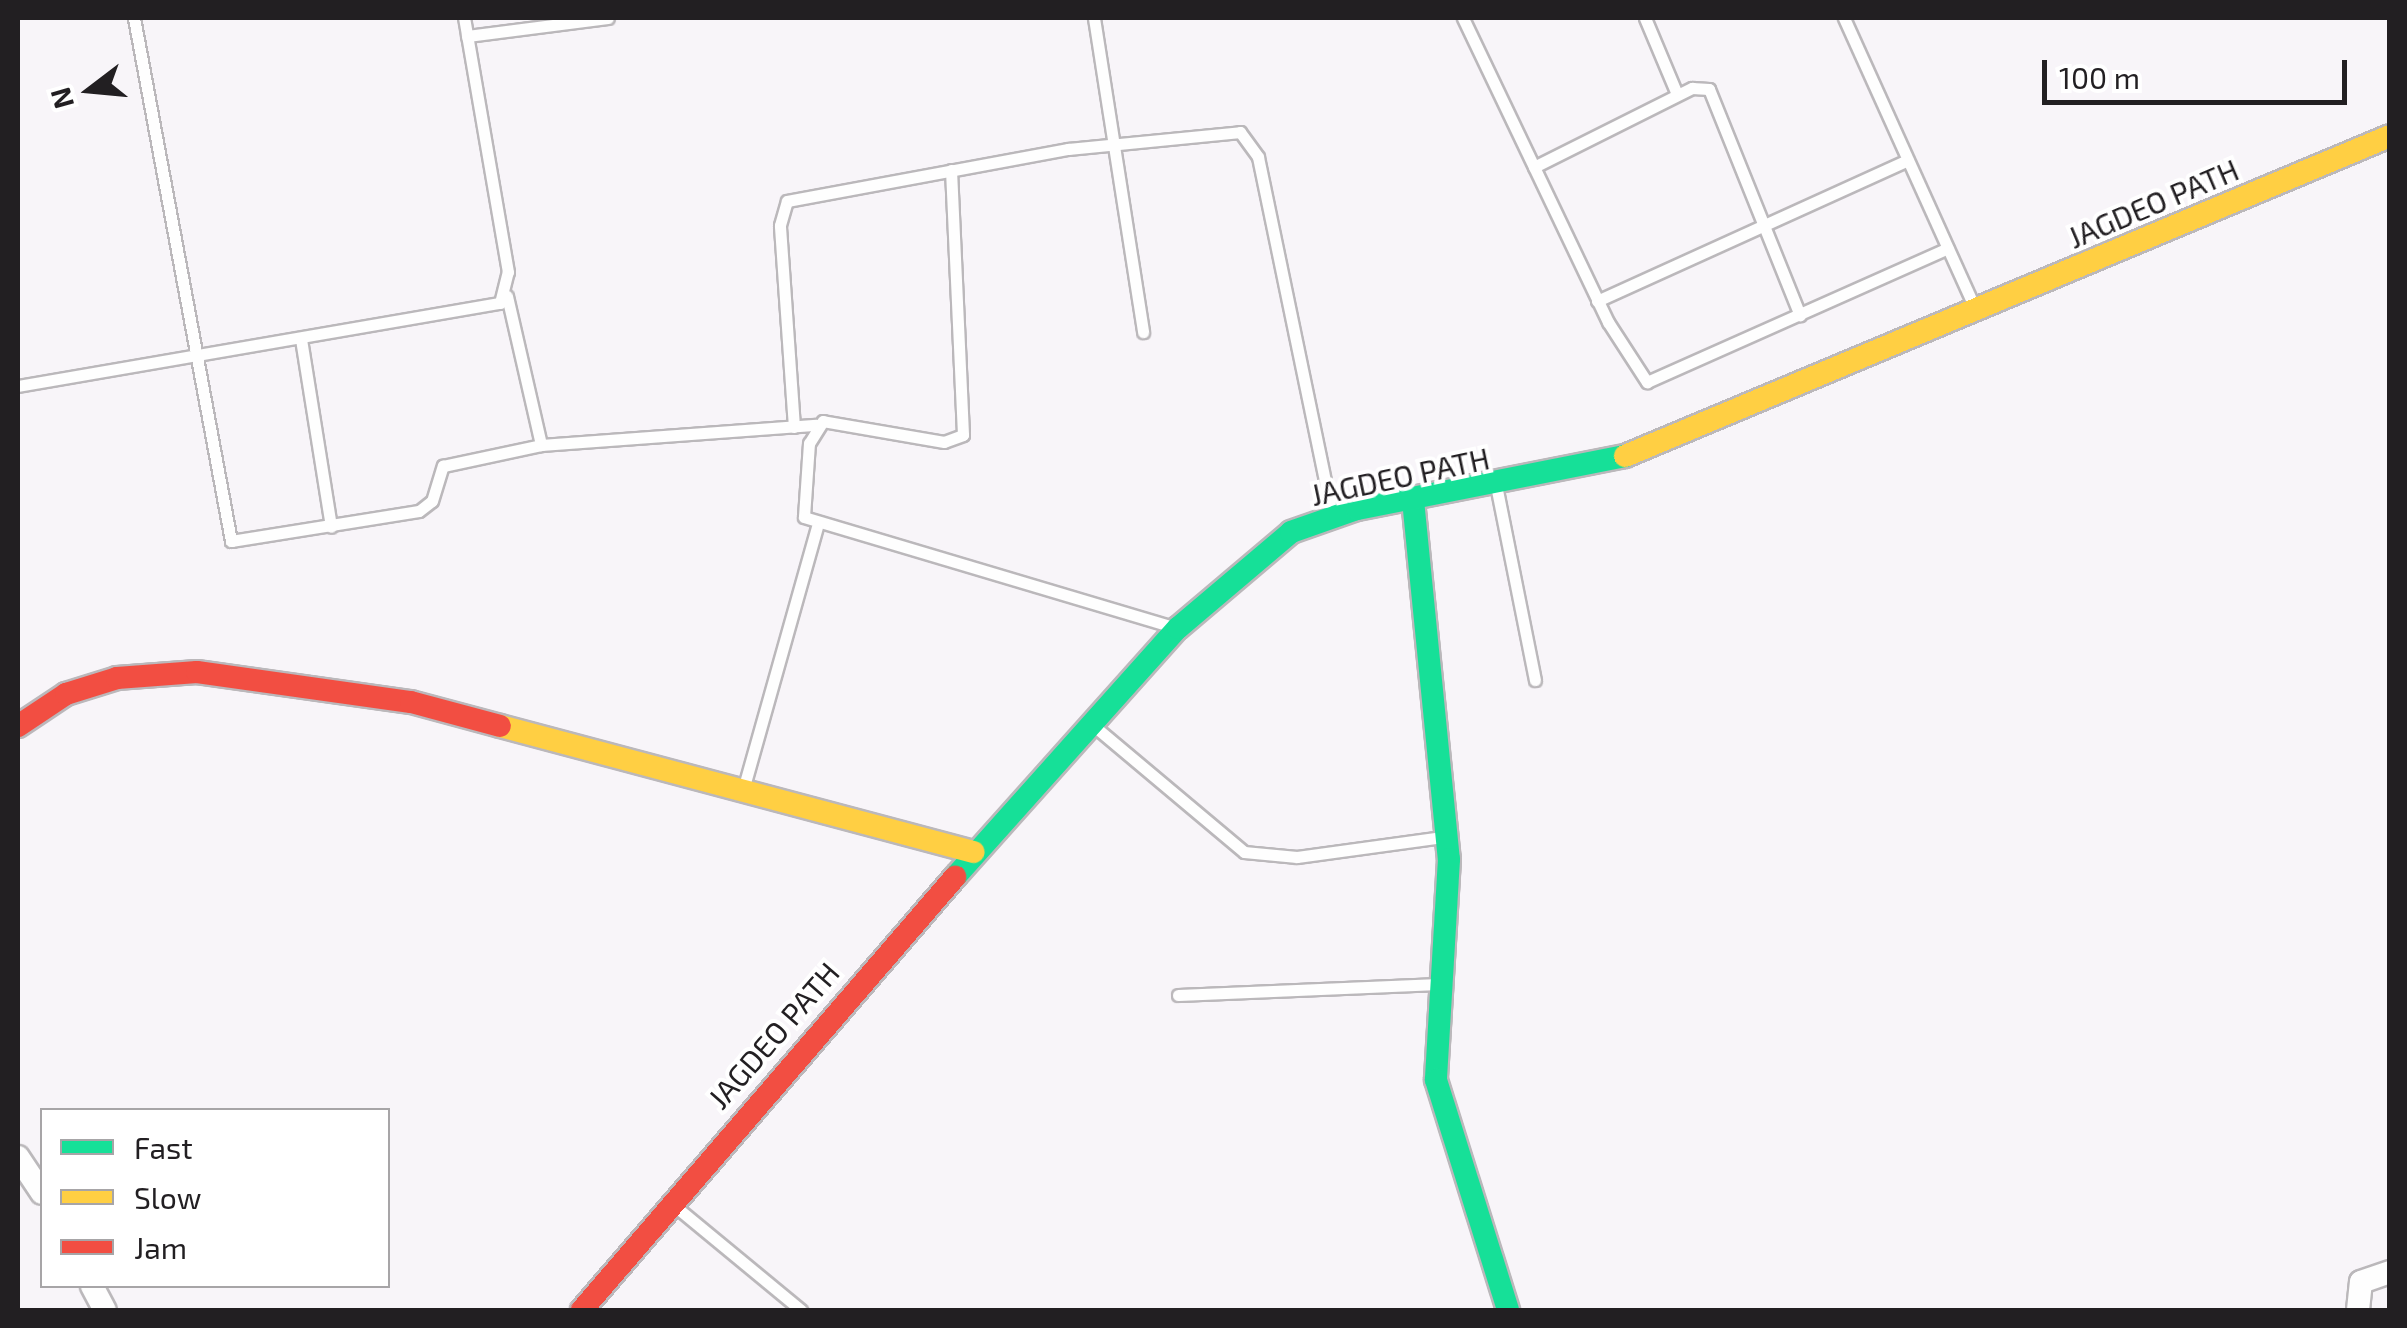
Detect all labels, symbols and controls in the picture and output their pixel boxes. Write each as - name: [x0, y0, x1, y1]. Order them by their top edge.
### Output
- north arrow: [40, 40, 140, 140]
- scale bar: [2047, 40, 2352, 102]
- text: 100 m: [2059, 59, 2140, 95]
- text: N: [42, 84, 80, 113]
- street label: JAGDEO PATH: [2062, 151, 2244, 255]
- street label: JAGDEO PATH: [1307, 439, 1493, 513]
- street label: JAGDEO PATH: [700, 955, 846, 1115]
- legend: [40, 1108, 390, 1288]
- text: Fast: [134, 1129, 193, 1165]
- text: Slow: [134, 1179, 201, 1215]
- text: Jam: [134, 1229, 187, 1265]

